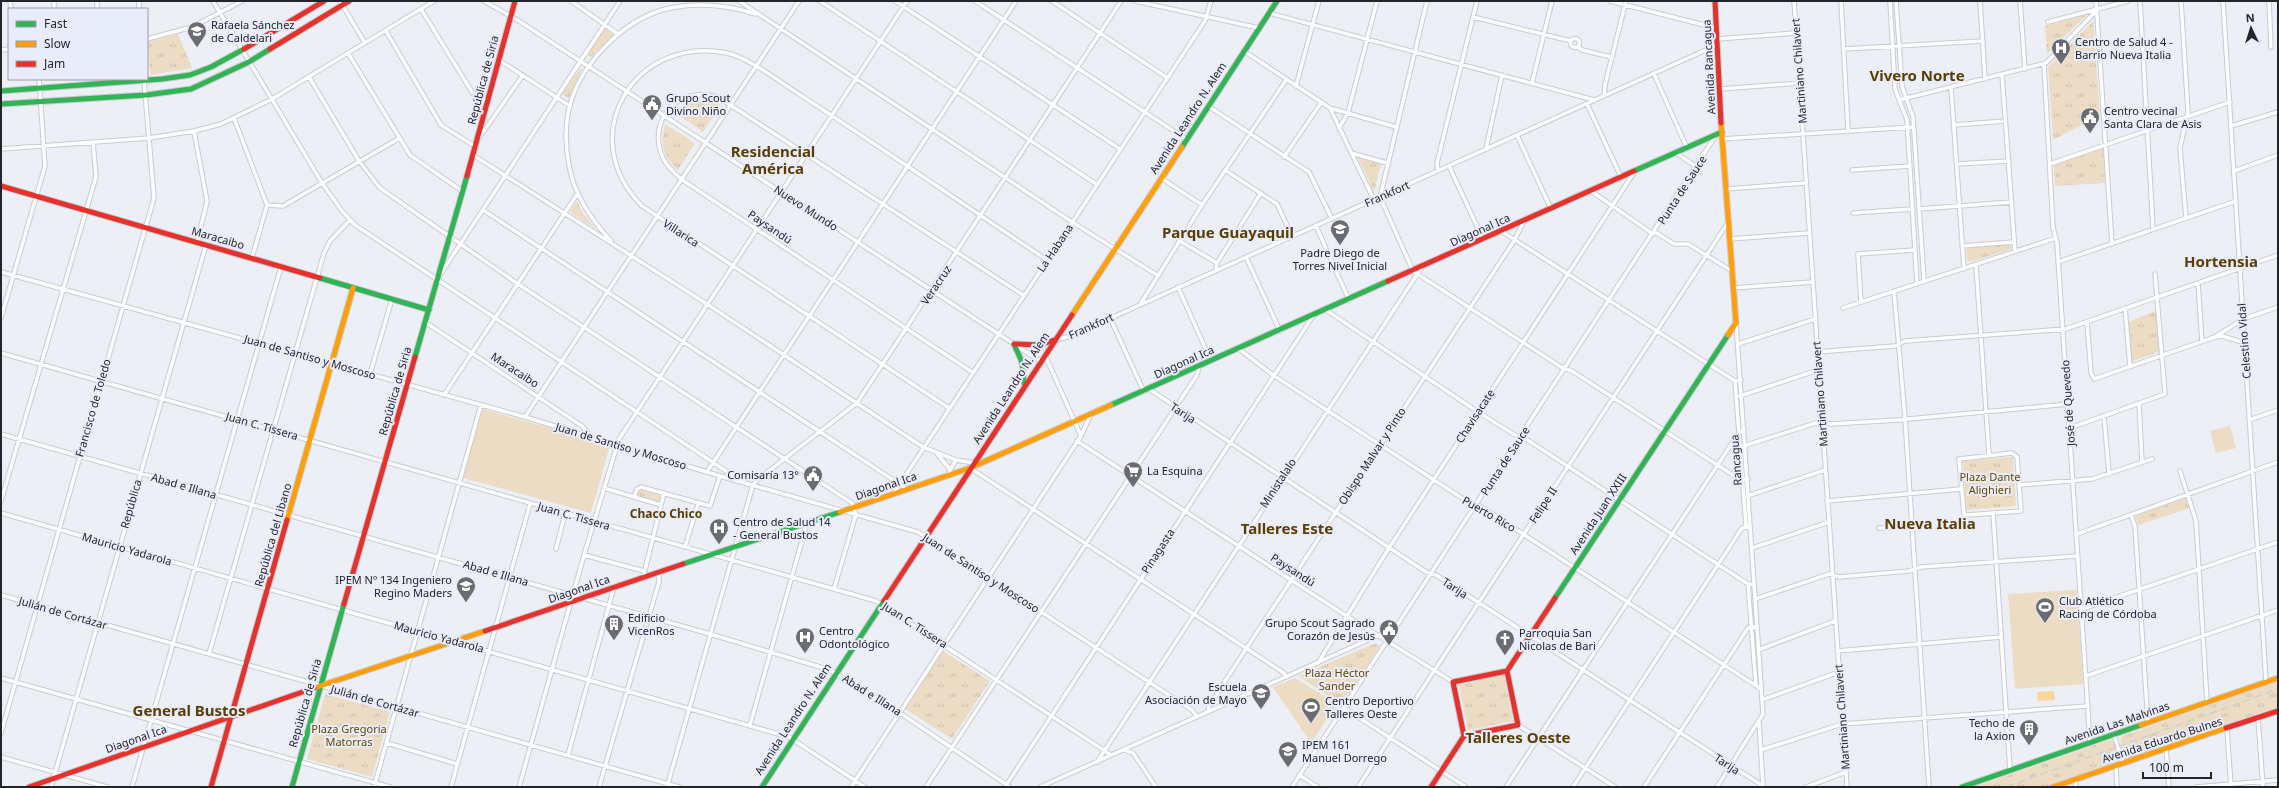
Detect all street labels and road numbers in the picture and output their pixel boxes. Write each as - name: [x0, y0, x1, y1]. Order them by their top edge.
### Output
- street label: Martiniano Chilavert: [1787, 18, 1810, 124]
- street label: Avenida Rancagua: [1699, 19, 1718, 115]
- street label: República de Siria: [463, 34, 502, 126]
- street label: Avenida Leandro N. Alem: [1146, 59, 1229, 176]
- street label: Punta de Sauce: [1654, 152, 1710, 227]
- street label: Frankfort: [1362, 177, 1412, 210]
- street label: Nuevo Mundo: [771, 181, 841, 234]
- street label: Paysandú: [745, 206, 795, 247]
- street label: Diagonal Ica: [1447, 210, 1512, 249]
- street label: Villarica: [660, 215, 702, 250]
- street label: La Habana: [1033, 221, 1076, 275]
- street label: Maracaibo: [190, 223, 247, 252]
- street label: Veracruz: [917, 262, 954, 308]
- street label: Celestino Vidal: [2233, 303, 2254, 379]
- street label: Frankfort: [1066, 309, 1116, 342]
- street label: Avenida Leandro N. Alem: [969, 329, 1052, 446]
- street label: Juan de Santiso y Moscoso: [242, 330, 378, 383]
- street label: Martiniano Chilavert: [1808, 341, 1831, 447]
- street label: Diagonal Ica: [1151, 342, 1216, 381]
- street label: República de Siria: [375, 345, 414, 437]
- street label: Maracaibo: [488, 348, 542, 391]
- street label: Francisco de Toledo: [71, 357, 114, 459]
- street label: José de Quevedo: [2057, 359, 2078, 448]
- street label: Chavisacate: [1452, 386, 1498, 446]
- street label: Tarija: [1168, 399, 1199, 426]
- street label: Obispo Malvar y Pinto: [1334, 404, 1409, 507]
- street label: Juan C. Tissera: [223, 408, 300, 443]
- street label: Juan de Santiso y Moscoso: [553, 418, 689, 473]
- street label: Punta de Sauce: [1477, 423, 1533, 498]
- street label: Rancagua: [1726, 434, 1745, 486]
- street label: Ministalalo: [1256, 455, 1299, 510]
- street label: Diagonal Ica: [853, 468, 919, 503]
- street label: Abad e Illana: [150, 469, 219, 502]
- street label: Avenida Juan XXIII: [1566, 470, 1630, 557]
- street label: República: [116, 478, 145, 530]
- street label: República del Libano: [251, 481, 295, 588]
- street label: Felipe II: [1525, 483, 1560, 526]
- street label: Puerto Rico: [1460, 492, 1519, 535]
- street label: Juan C. Tissera: [535, 498, 612, 533]
- street label: Pinagasta: [1137, 525, 1178, 576]
- street label: Mauricio Yadarola: [80, 529, 174, 569]
- street label: Juan de Santiso y Moscoso: [919, 529, 1043, 616]
- street label: Paysandú: [1268, 550, 1318, 590]
- street label: Abad e Illana: [462, 556, 531, 589]
- street label: Diagonal Ica: [546, 571, 612, 606]
- street label: Tarija: [1440, 574, 1471, 601]
- street label: Julián de Cortázar: [16, 592, 110, 632]
- street label: Juan C. Tissera: [879, 597, 951, 651]
- street label: Mauricio Yadarola: [392, 617, 486, 656]
- street label: República de Siria: [285, 657, 324, 749]
- street label: Avenida Leandro N. Alem: [751, 660, 834, 777]
- street label: Martiniano Chilavert: [1830, 664, 1853, 770]
- street label: Abad e Illana: [840, 670, 905, 719]
- street label: Julián de Cortázar: [328, 680, 422, 720]
- street label: Avenida Las Malvinas: [2062, 698, 2171, 748]
- street label: Avenida Eduardo Bulnes: [2100, 713, 2224, 766]
- street label: Diagonal Ica: [103, 721, 169, 756]
- street label: Tarija: [1712, 750, 1743, 777]

